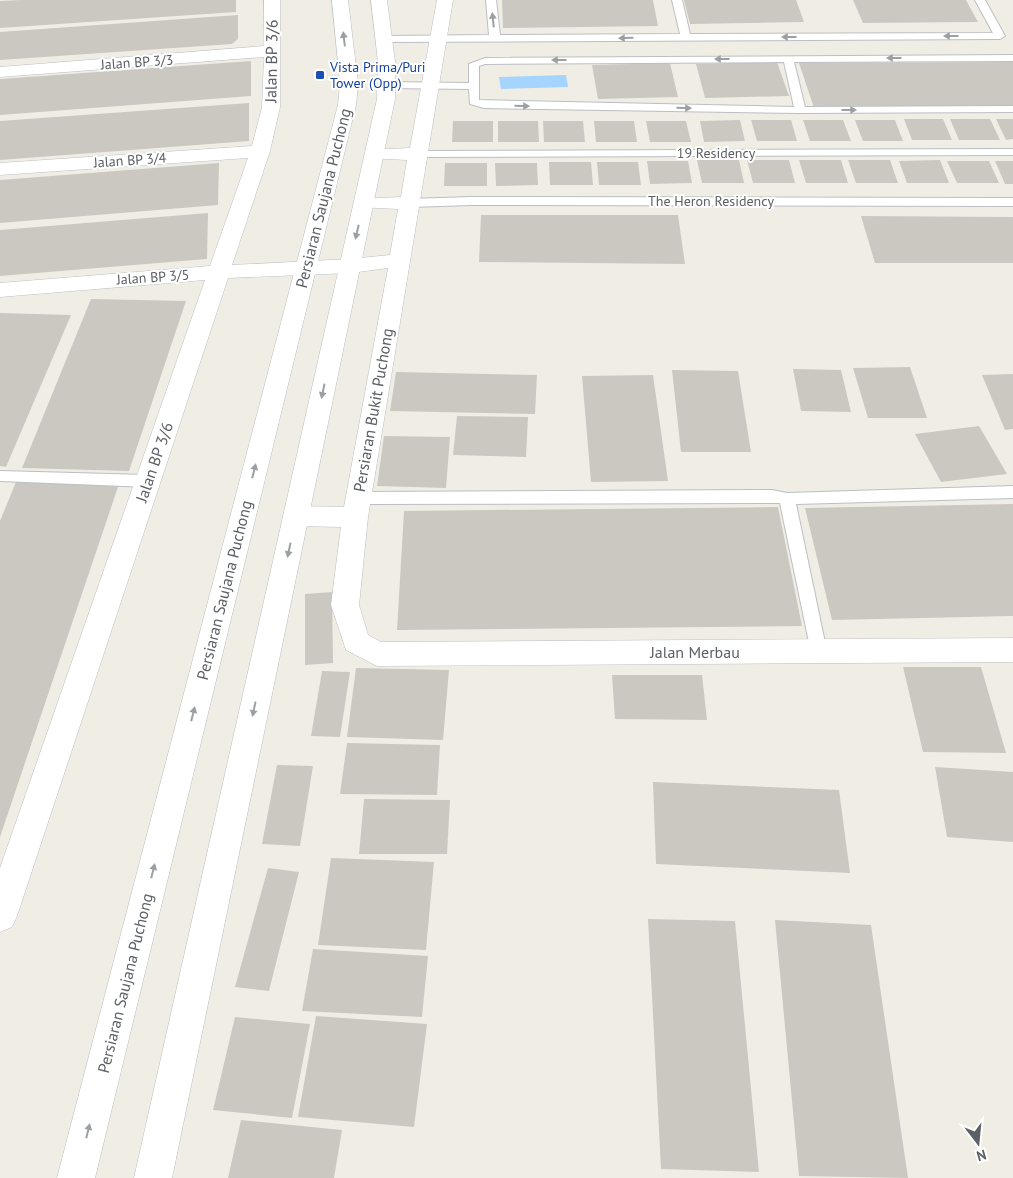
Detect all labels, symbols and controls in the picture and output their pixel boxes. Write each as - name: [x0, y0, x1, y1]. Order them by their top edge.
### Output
- one-way arrow: [489, 11, 497, 27]
- street label: Jalan BP 3/6: [260, 19, 282, 104]
- one-way arrow: [340, 31, 348, 47]
- one-way arrow: [943, 32, 959, 40]
- one-way arrow: [781, 33, 797, 41]
- one-way arrow: [618, 34, 634, 42]
- street label: Jalan BP 3/3: [99, 50, 174, 74]
- one-way arrow: [886, 54, 902, 62]
- one-way arrow: [713, 55, 729, 63]
- one-way arrow: [551, 56, 567, 64]
- place label: Vista Prima/Puri Tower (Opp): [329, 58, 426, 92]
- marker: Vista Prima/Puri Tower (Opp): [314, 69, 326, 81]
- one-way arrow: [514, 102, 530, 110]
- one-way arrow: [677, 104, 693, 112]
- street label: Persiaran Saujana Puchong: [291, 106, 355, 290]
- one-way arrow: [841, 106, 857, 114]
- street label: 19 Residency: [677, 144, 756, 162]
- street label: Jalan BP 3/4: [92, 148, 167, 172]
- street label: The Heron Residency: [648, 192, 774, 210]
- one-way arrow: [353, 225, 361, 241]
- street label: Jalan BP 3/5: [115, 265, 190, 289]
- street label: Persiaran Bukit Puchong: [349, 327, 397, 493]
- one-way arrow: [319, 384, 327, 399]
- street label: Jalan BP 3/6: [131, 419, 177, 506]
- one-way arrow: [251, 464, 259, 479]
- street label: Persiaran Saujana Puchong: [192, 498, 256, 682]
- one-way arrow: [285, 543, 293, 558]
- street label: Jalan Merbau: [649, 642, 740, 662]
- one-way arrow: [250, 701, 258, 716]
- one-way arrow: [189, 706, 197, 721]
- one-way arrow: [150, 864, 158, 879]
- street label: Persiaran Saujana Puchong: [93, 891, 157, 1075]
- north arrow: [953, 1118, 1003, 1168]
- one-way arrow: [84, 1123, 92, 1138]
- text: N: [975, 1146, 988, 1165]

